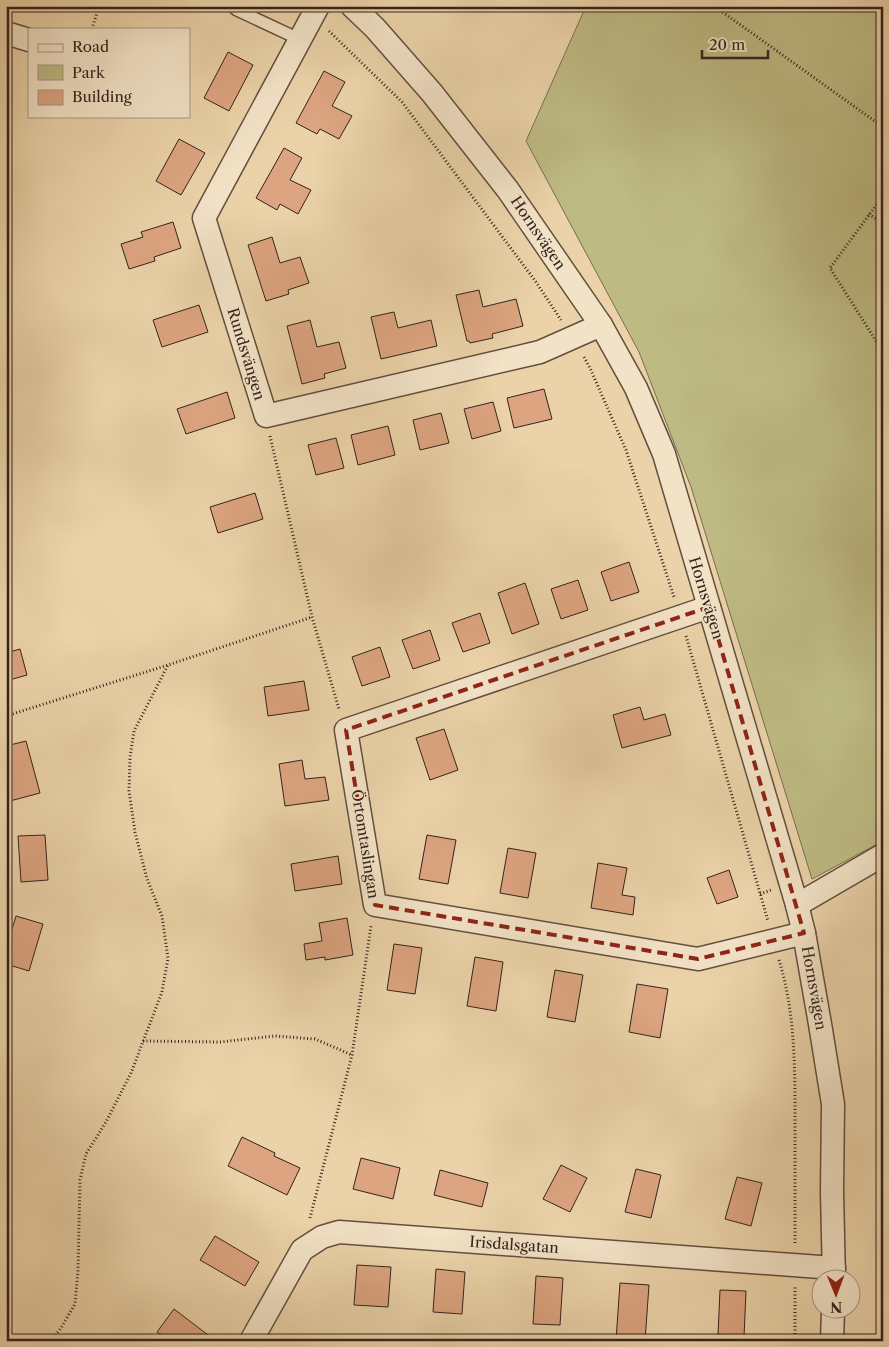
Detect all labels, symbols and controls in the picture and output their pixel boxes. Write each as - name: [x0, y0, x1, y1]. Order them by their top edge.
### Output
- legend: [28, 28, 190, 118]
- scale bar: [702, 28, 768, 60]
- text: 20 m: [709, 35, 745, 54]
- text: Road: [72, 37, 109, 56]
- text: Park: [72, 63, 106, 82]
- text: Building: [72, 87, 132, 106]
- street label: Hornsvägen: [507, 192, 570, 274]
- street label: Rundsvängen: [223, 305, 270, 403]
- street label: Hornsvägen: [685, 554, 728, 642]
- street label: Örtomtaslingan: [347, 788, 384, 901]
- street label: Hornsvägen: [798, 944, 831, 1032]
- street label: Irisdalsgatan: [469, 1232, 560, 1257]
- north arrow: [812, 1270, 862, 1320]
- text: N: [830, 1298, 842, 1316]

